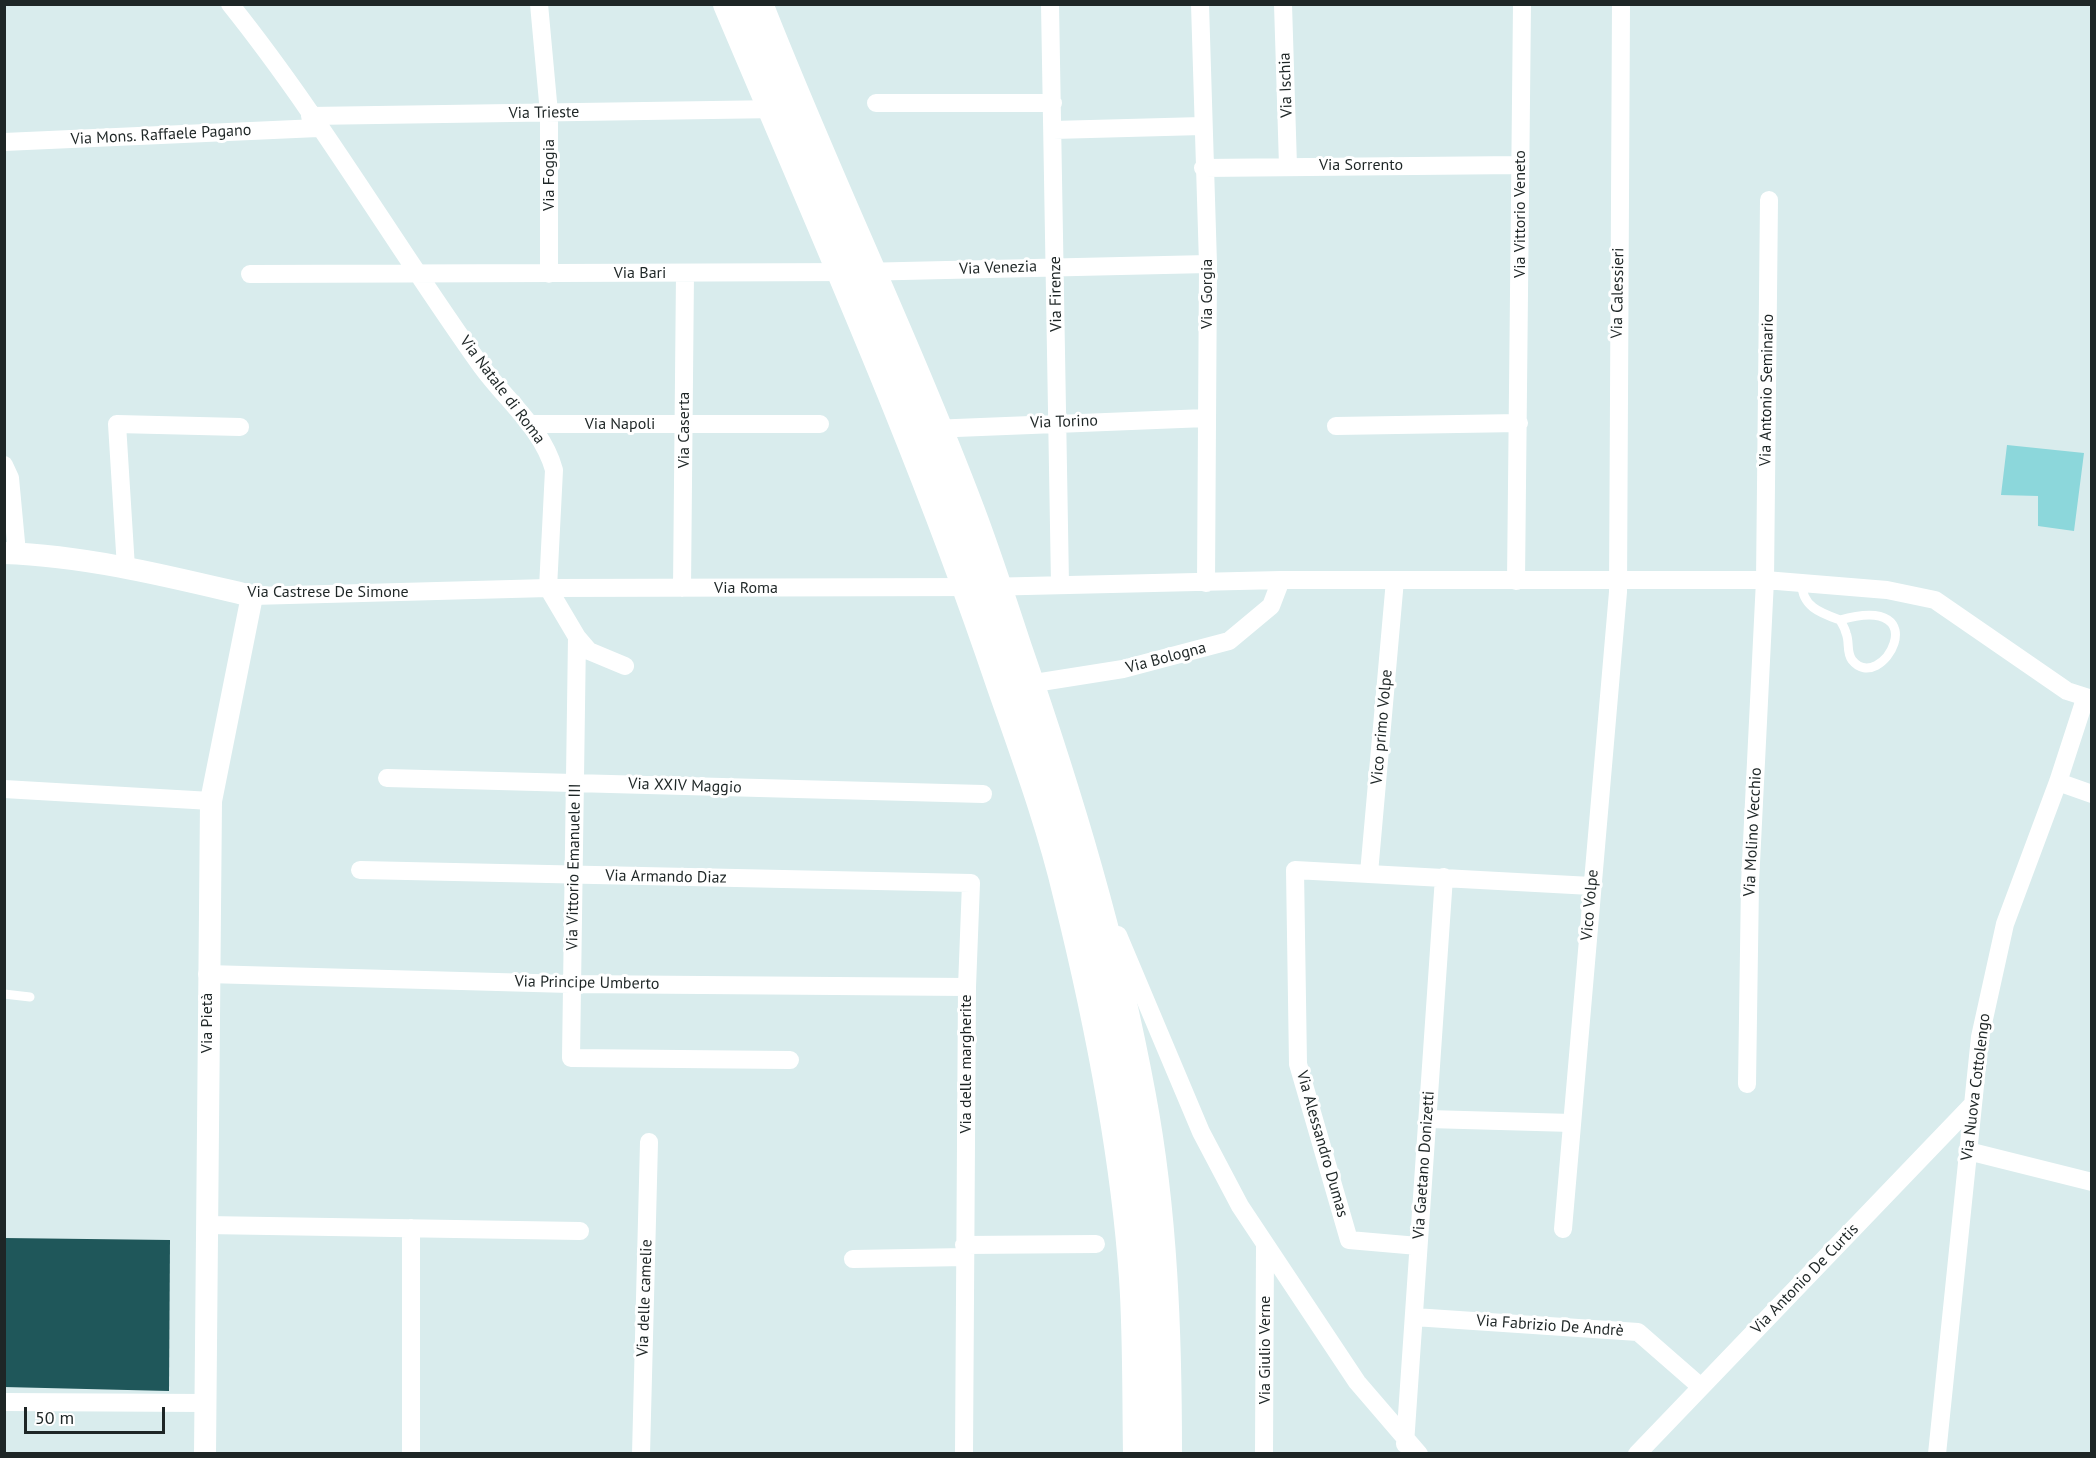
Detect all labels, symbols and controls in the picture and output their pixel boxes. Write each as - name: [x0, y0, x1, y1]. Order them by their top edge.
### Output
- street label: Via Ischia: [1275, 52, 1297, 118]
- street label: Via Trieste: [508, 103, 580, 123]
- street label: Via Mons. Raffaele Pagano: [70, 121, 252, 149]
- street label: Via Foggia: [539, 139, 559, 211]
- street label: Via Vittorio Veneto: [1510, 150, 1530, 278]
- street label: Via Sorrento: [1319, 155, 1403, 175]
- street label: Via Calessieri: [1608, 247, 1628, 339]
- street label: Via Firenze: [1046, 256, 1066, 332]
- street label: Via Venezia: [959, 257, 1037, 279]
- street label: Via Gorgia: [1197, 259, 1217, 329]
- street label: Via Bari: [614, 263, 666, 283]
- street label: Via Antonio Seminario: [1756, 314, 1778, 466]
- street label: Via Natale di Roma: [455, 332, 549, 448]
- street label: Via Caserta: [674, 392, 694, 468]
- street label: Via Torino: [1030, 411, 1098, 433]
- street label: Via Napoli: [585, 414, 655, 434]
- street label: Via Roma: [714, 578, 778, 598]
- street label: Via Castrese De Simone: [247, 582, 409, 602]
- street label: Via Bologna: [1124, 638, 1208, 678]
- street label: Vico primo Volpe: [1367, 669, 1397, 785]
- street label: Via Molino Vecchio: [1740, 767, 1766, 897]
- street label: Via XXIV Maggio: [628, 774, 742, 798]
- street label: Via Vittorio Emanuele III: [563, 783, 585, 951]
- street label: Via Armando Diaz: [605, 866, 727, 888]
- street label: Vico Volpe: [1577, 869, 1603, 941]
- street label: Via Principe Umberto: [514, 972, 660, 994]
- street label: Via Pietà: [197, 993, 217, 1053]
- street label: Via delle margherite: [956, 994, 976, 1134]
- street label: Via Nuova Cottolengo: [1957, 1012, 1995, 1162]
- street label: Via Alessandro Dumas: [1292, 1069, 1352, 1219]
- street label: Via Gaetano Donizetti: [1409, 1090, 1439, 1240]
- street label: Via Antonio De Curtis: [1747, 1220, 1863, 1338]
- street label: Via delle camelie: [633, 1239, 657, 1357]
- street label: Via Giulio Verne: [1255, 1296, 1275, 1404]
- street label: Via Fabrizio De Andrè: [1476, 1311, 1624, 1341]
- scale bar: [27, 1395, 168, 1433]
- text: 50 m: [35, 1406, 74, 1429]

